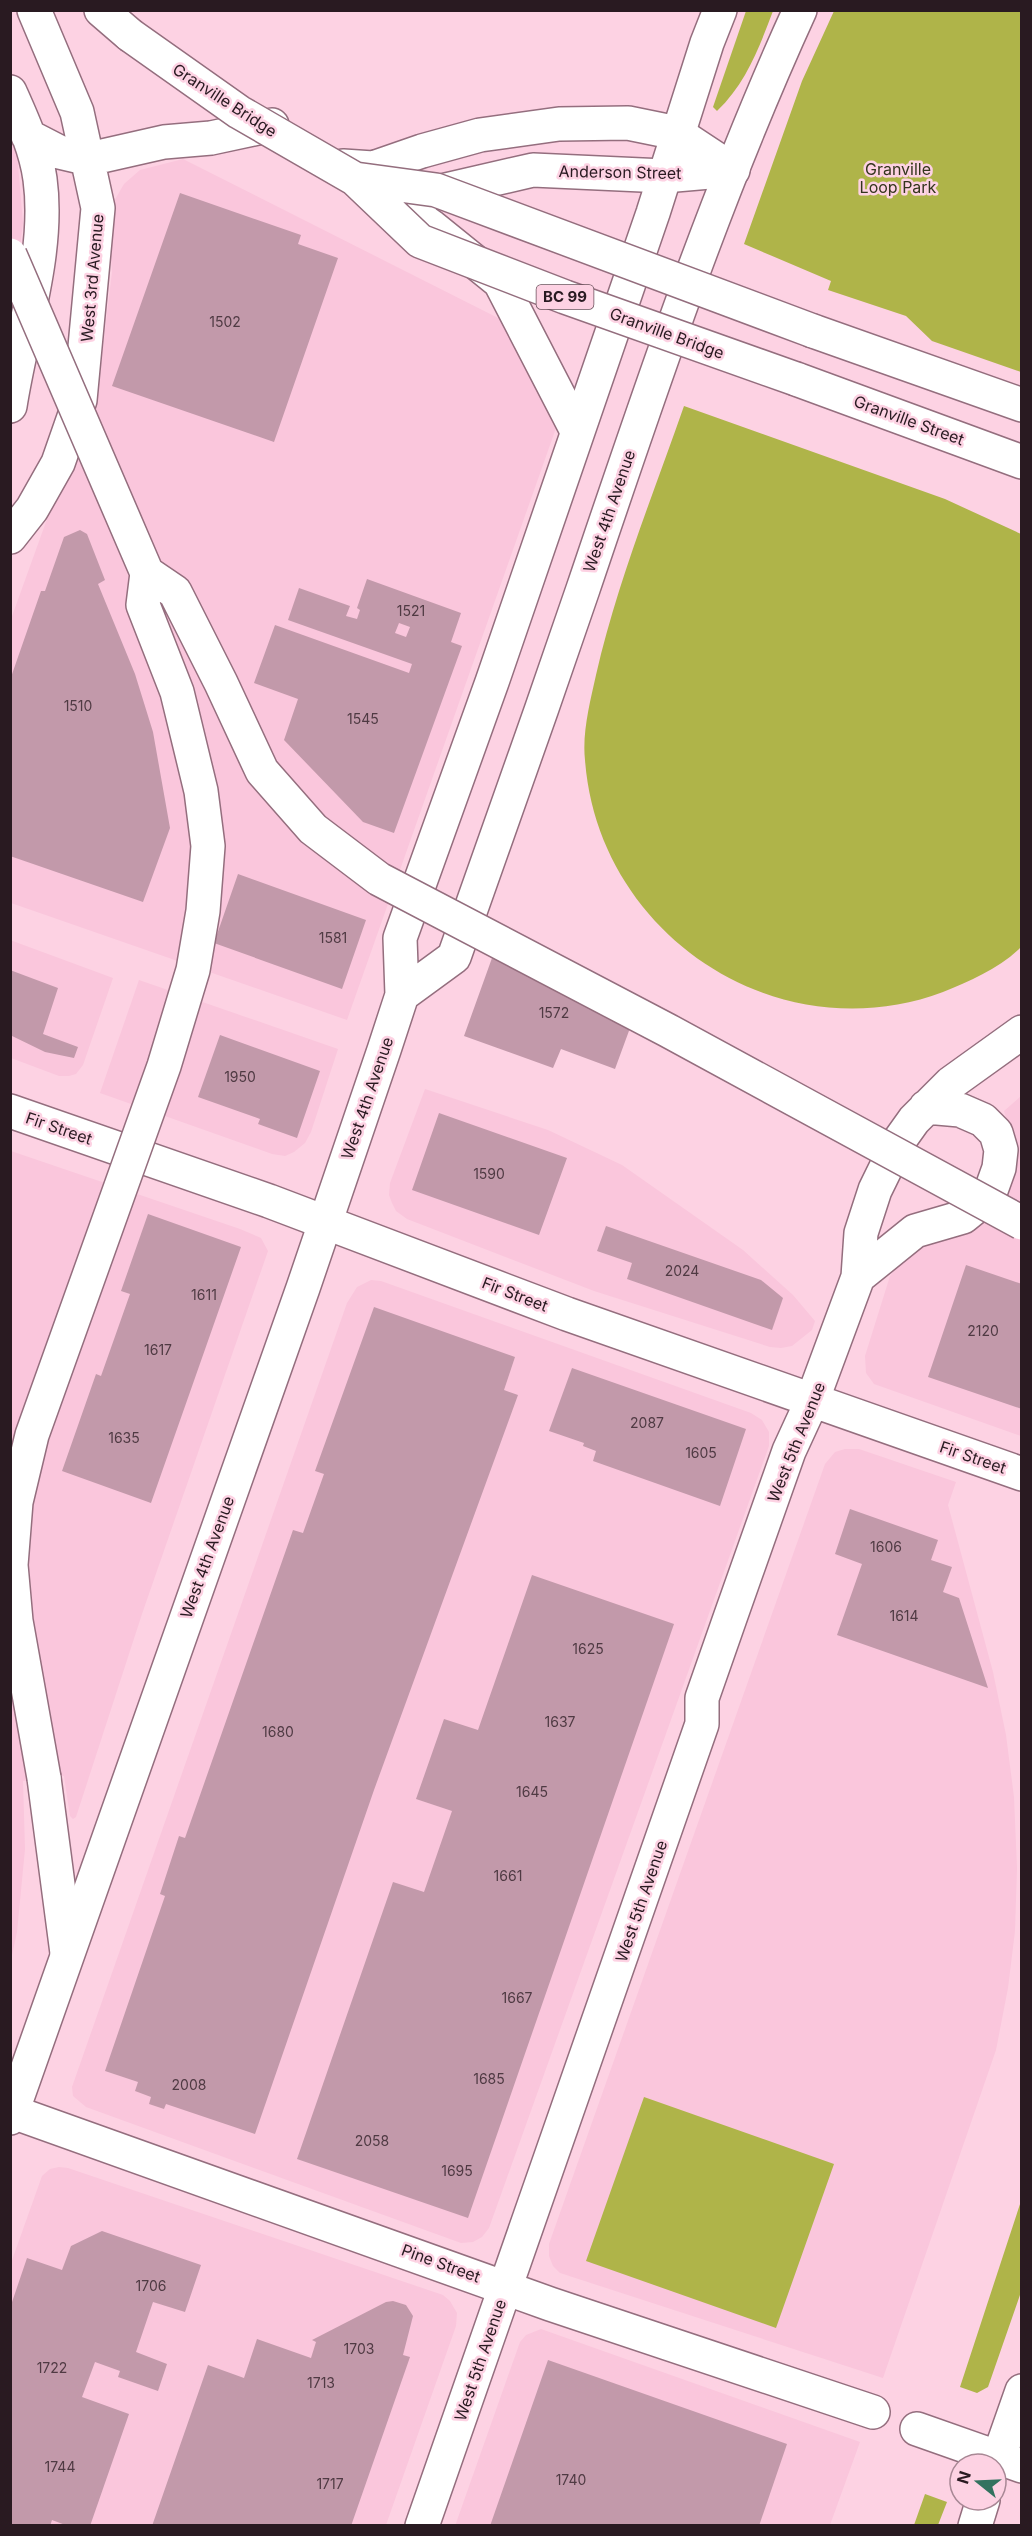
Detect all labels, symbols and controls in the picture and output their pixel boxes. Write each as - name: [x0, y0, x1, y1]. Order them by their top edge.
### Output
- street label: Granville Bridge: [169, 59, 281, 141]
- park label: Granville Loop Park: [860, 159, 937, 197]
- street label: Anderson Street: [558, 161, 682, 183]
- street label: West 3rd Avenue: [76, 213, 108, 343]
- road number: BC 99: [536, 285, 594, 309]
- street label: Granville Bridge: [607, 303, 727, 363]
- house number: 1502: [209, 313, 241, 330]
- street label: Granville Street: [851, 391, 967, 449]
- street label: West 4th Avenue: [579, 447, 639, 575]
- house number: 1521: [397, 602, 425, 619]
- house number: 1510: [64, 697, 92, 714]
- house number: 1545: [347, 710, 379, 727]
- house number: 1581: [319, 929, 347, 946]
- house number: 1572: [539, 1004, 569, 1021]
- street label: West 4th Avenue: [337, 1034, 397, 1162]
- house number: 1950: [224, 1068, 256, 1085]
- street label: Fir Street: [23, 1107, 95, 1149]
- house number: 1590: [473, 1165, 505, 1182]
- house number: 2024: [665, 1262, 699, 1279]
- street label: Fir Street: [479, 1272, 551, 1316]
- house number: 1611: [191, 1286, 217, 1303]
- house number: 2120: [967, 1322, 999, 1339]
- house number: 1617: [144, 1341, 172, 1358]
- street label: West 5th Avenue: [763, 1379, 829, 1505]
- house number: 2087: [630, 1414, 664, 1431]
- house number: 1635: [108, 1429, 140, 1446]
- street label: Fir Street: [937, 1436, 1009, 1478]
- house number: 1605: [685, 1444, 717, 1461]
- street label: West 4th Avenue: [176, 1493, 238, 1621]
- house number: 1606: [870, 1538, 902, 1555]
- house number: 1614: [889, 1607, 919, 1624]
- house number: 1625: [572, 1640, 604, 1657]
- house number: 1637: [545, 1713, 576, 1730]
- house number: 1680: [262, 1723, 294, 1740]
- house number: 1645: [516, 1783, 548, 1800]
- street label: West 5th Avenue: [611, 1837, 671, 1965]
- house number: 1661: [494, 1867, 522, 1884]
- house number: 1667: [502, 1989, 533, 2006]
- house number: 1685: [473, 2070, 505, 2087]
- house number: 2008: [172, 2076, 206, 2093]
- house number: 2058: [355, 2132, 389, 2149]
- house number: 1695: [441, 2162, 473, 2179]
- street label: Pine Street: [399, 2239, 483, 2287]
- house number: 1706: [136, 2277, 166, 2294]
- street label: West 5th Avenue: [450, 2296, 510, 2424]
- house number: 1703: [344, 2340, 374, 2357]
- house number: 1722: [37, 2359, 67, 2376]
- house number: 1713: [307, 2374, 335, 2391]
- north arrow: [948, 2452, 1008, 2512]
- house number: 1744: [45, 2458, 75, 2475]
- text: N: [952, 2468, 975, 2486]
- house number: 1740: [556, 2471, 586, 2488]
- house number: 1717: [316, 2475, 344, 2492]

